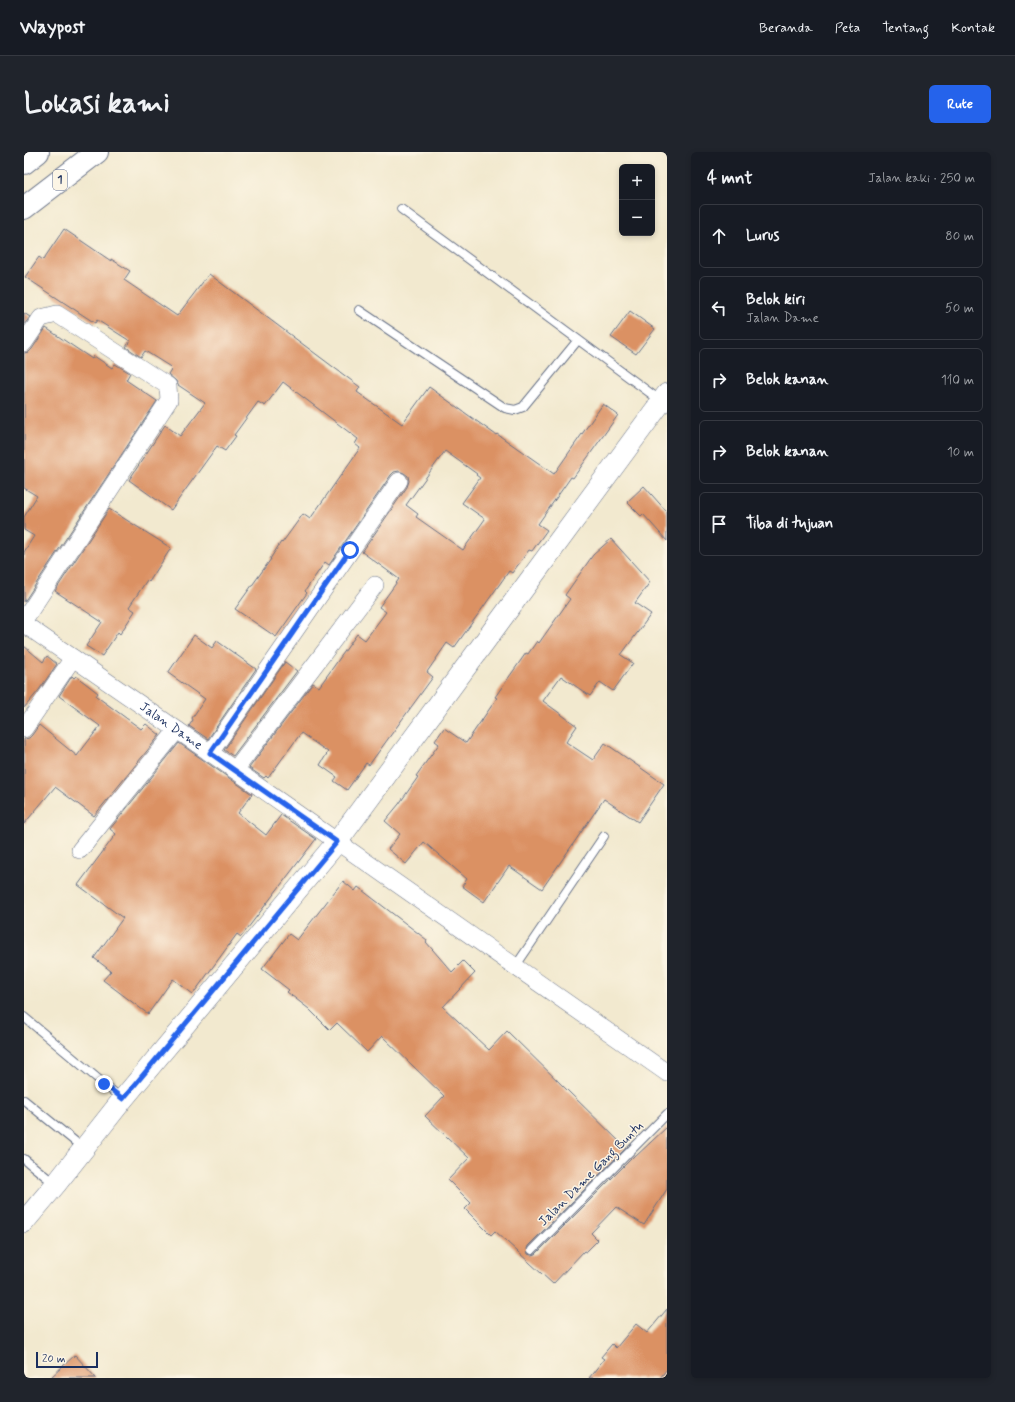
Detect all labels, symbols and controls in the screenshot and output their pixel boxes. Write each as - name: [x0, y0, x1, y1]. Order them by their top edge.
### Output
- text: Waypost: [20, 15, 85, 40]
- text: Beranda: [759, 19, 813, 37]
- text: Peta: [835, 19, 860, 37]
- text: Tentang: [882, 19, 929, 37]
- text: Kontak: [951, 19, 995, 37]
- button: Rute: [929, 85, 991, 123]
- text: Lokasi kami: [24, 86, 170, 123]
- map controls: [619, 164, 655, 236]
- button: +: [619, 164, 655, 200]
- text: 4 mnt: [707, 167, 752, 189]
- road number: 1: [53, 170, 67, 190]
- text: Jalan kaki · 250 m: [868, 170, 975, 187]
- button: −: [619, 200, 655, 236]
- icon: ahead: [708, 225, 730, 247]
- text: Lurus: [746, 226, 779, 246]
- text: 80 m: [945, 228, 974, 245]
- text: Belok kiri: [746, 290, 805, 310]
- icon: left: [708, 297, 730, 319]
- text: 50 m: [945, 300, 974, 317]
- text: Jalan Dame: [746, 310, 819, 327]
- icon: right: [708, 369, 730, 391]
- text: Belok kanan: [746, 370, 829, 390]
- text: 110 m: [941, 372, 974, 389]
- icon: right: [708, 441, 730, 463]
- text: Belok kanan: [746, 442, 829, 462]
- text: 10 m: [947, 444, 974, 461]
- icon: arrive: [708, 513, 730, 535]
- text: Tiba di tujuan: [746, 514, 833, 534]
- route start: [341, 541, 359, 559]
- street label: Jalan Dame: [136, 698, 206, 754]
- route end: [95, 1075, 113, 1093]
- street label: Jalan Dame Gang Buntu: [535, 1118, 649, 1232]
- scale bar: [36, 1350, 98, 1369]
- text: 20 m: [42, 1352, 65, 1366]

